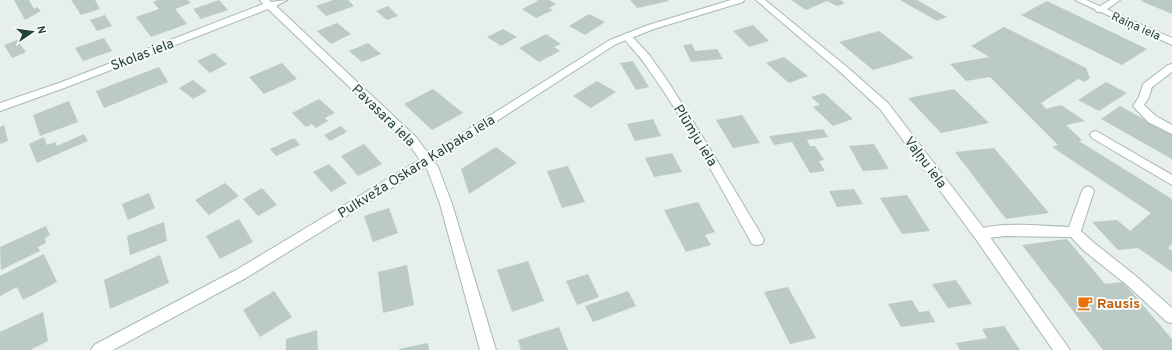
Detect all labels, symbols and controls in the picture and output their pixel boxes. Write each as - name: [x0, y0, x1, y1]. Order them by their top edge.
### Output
- street label: Raiņa iela: [1109, 9, 1163, 45]
- north arrow: [12, 12, 52, 52]
- text: N: [33, 25, 48, 35]
- street label: Skolas iela: [109, 36, 177, 75]
- street label: Pavasara iela: [348, 81, 418, 151]
- street label: Plūmju iela: [669, 102, 720, 170]
- street label: Pulkveža Oskara Kalpaka iela: [335, 112, 498, 223]
- street label: Vaļņu iela: [900, 134, 950, 192]
- cafe icon: Rausis: [1076, 294, 1094, 312]
- place label: Rausis: [1097, 296, 1140, 313]

